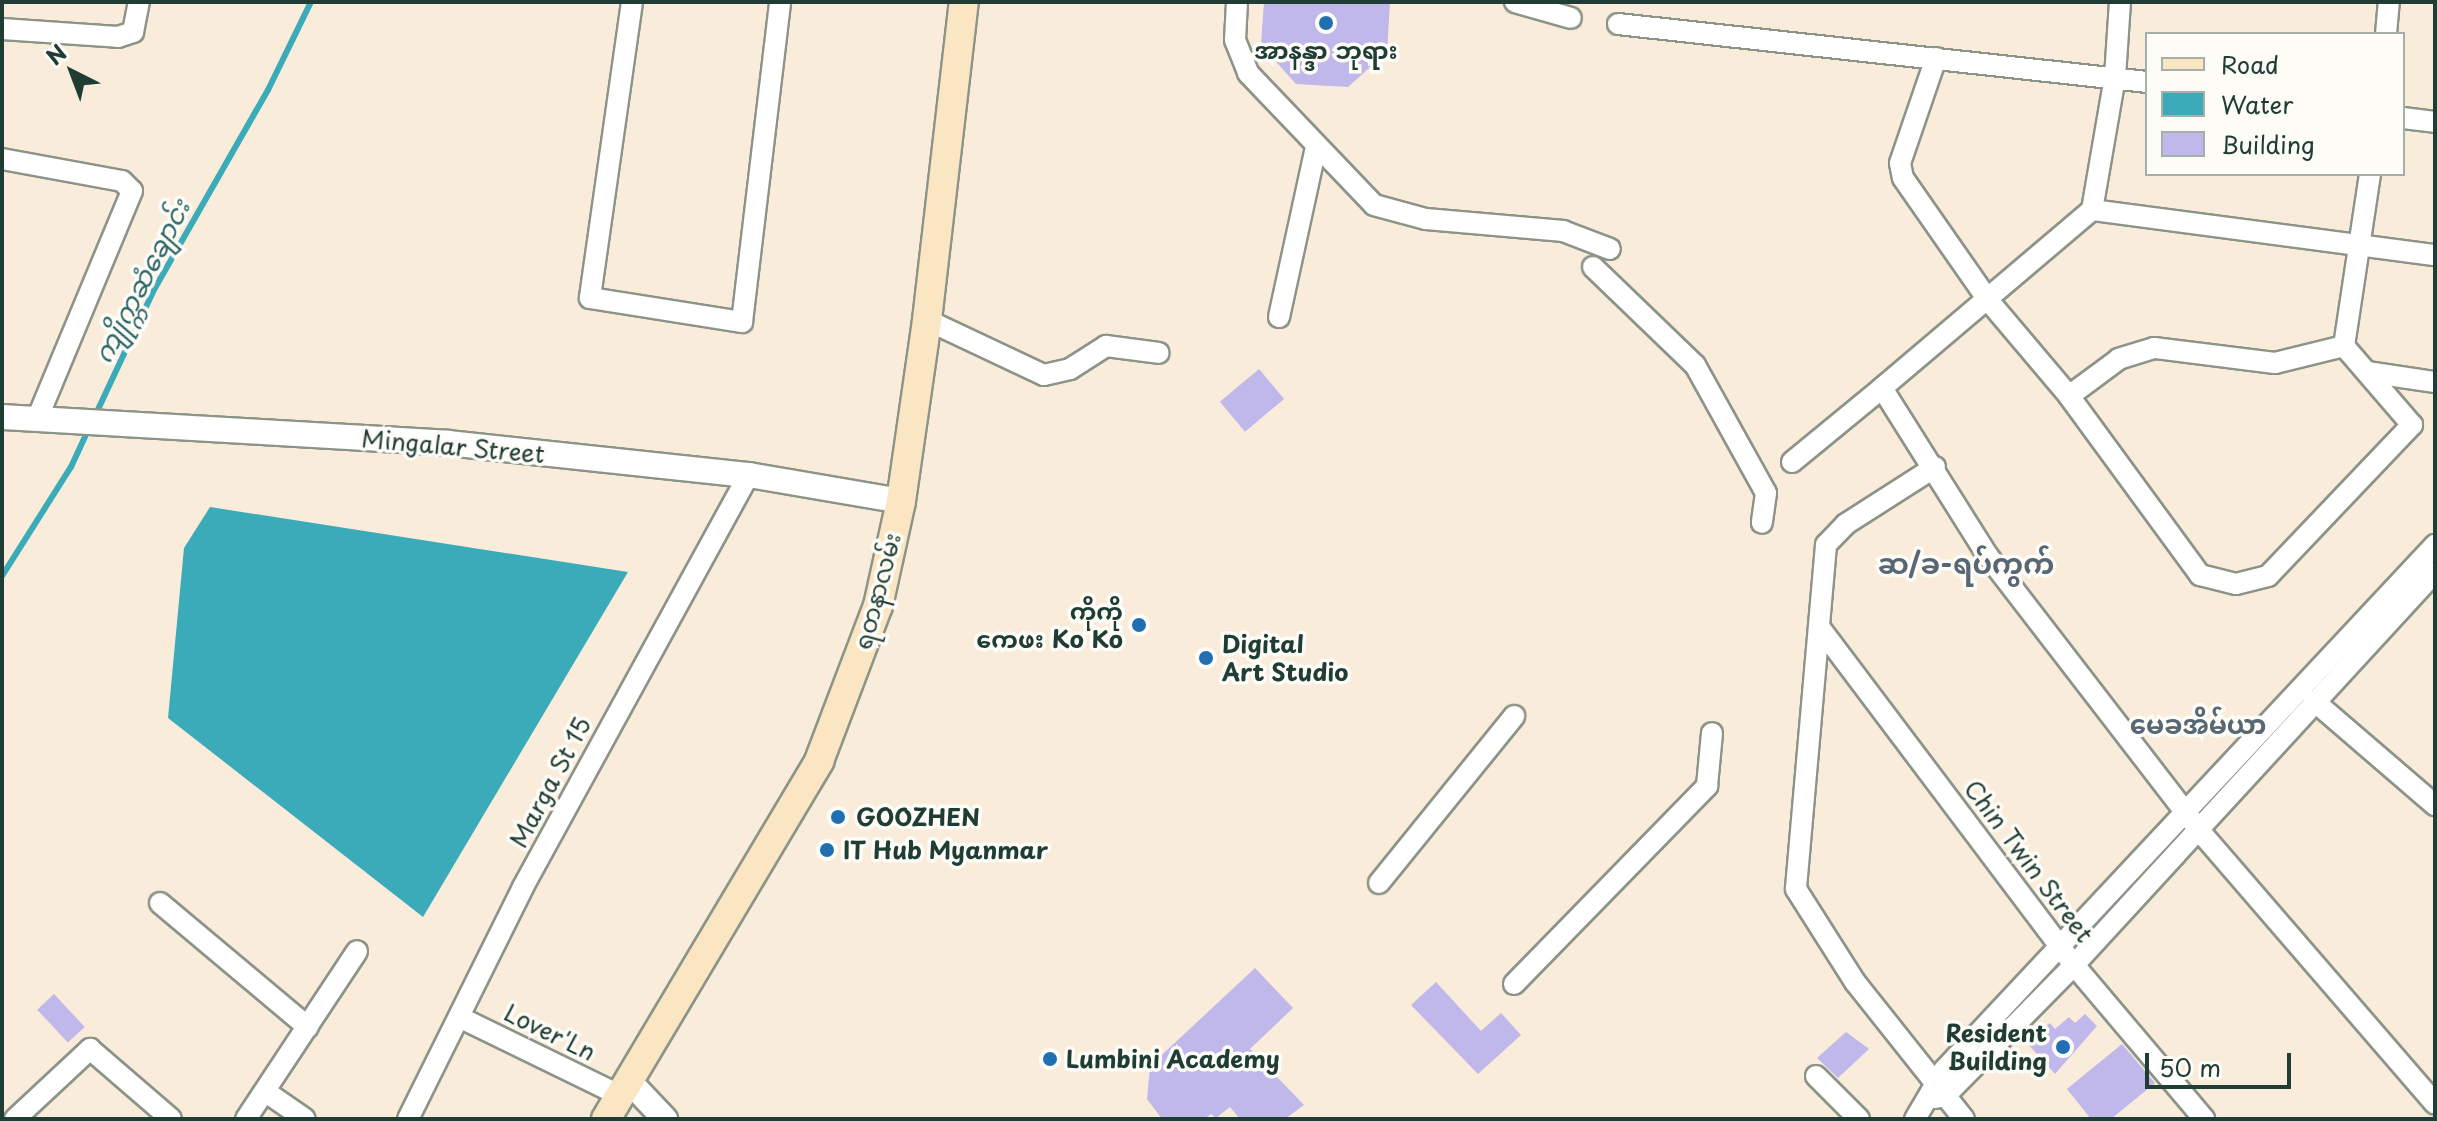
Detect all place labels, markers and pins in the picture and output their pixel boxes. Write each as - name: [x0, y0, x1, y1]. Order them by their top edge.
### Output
- marker: အာနန္ဒာ ဘုရား: [1317, 14, 1335, 32]
- place label: အာနန္ဒာ ဘုရား: [1254, 36, 1398, 64]
- place label: ကိုကို ကေဖး Ko Ko: [977, 597, 1123, 653]
- marker: ကိုကို ကေဖး Ko Ko: [1130, 616, 1148, 634]
- place label: Digital Art Studio: [1222, 630, 1350, 686]
- marker: Digital Art Studio: [1197, 649, 1215, 667]
- place label: GOOZHEN: [856, 803, 980, 831]
- marker: GOOZHEN: [827, 806, 849, 828]
- place label: IT Hub Myanmar: [843, 836, 1049, 864]
- marker: IT Hub Myanmar: [818, 841, 836, 859]
- place label: Resident Building: [1945, 1019, 2047, 1075]
- marker: Resident Building: [2054, 1038, 2072, 1056]
- place label: Lumbini Academy: [1066, 1045, 1280, 1073]
- marker: Lumbini Academy: [1041, 1050, 1059, 1068]

